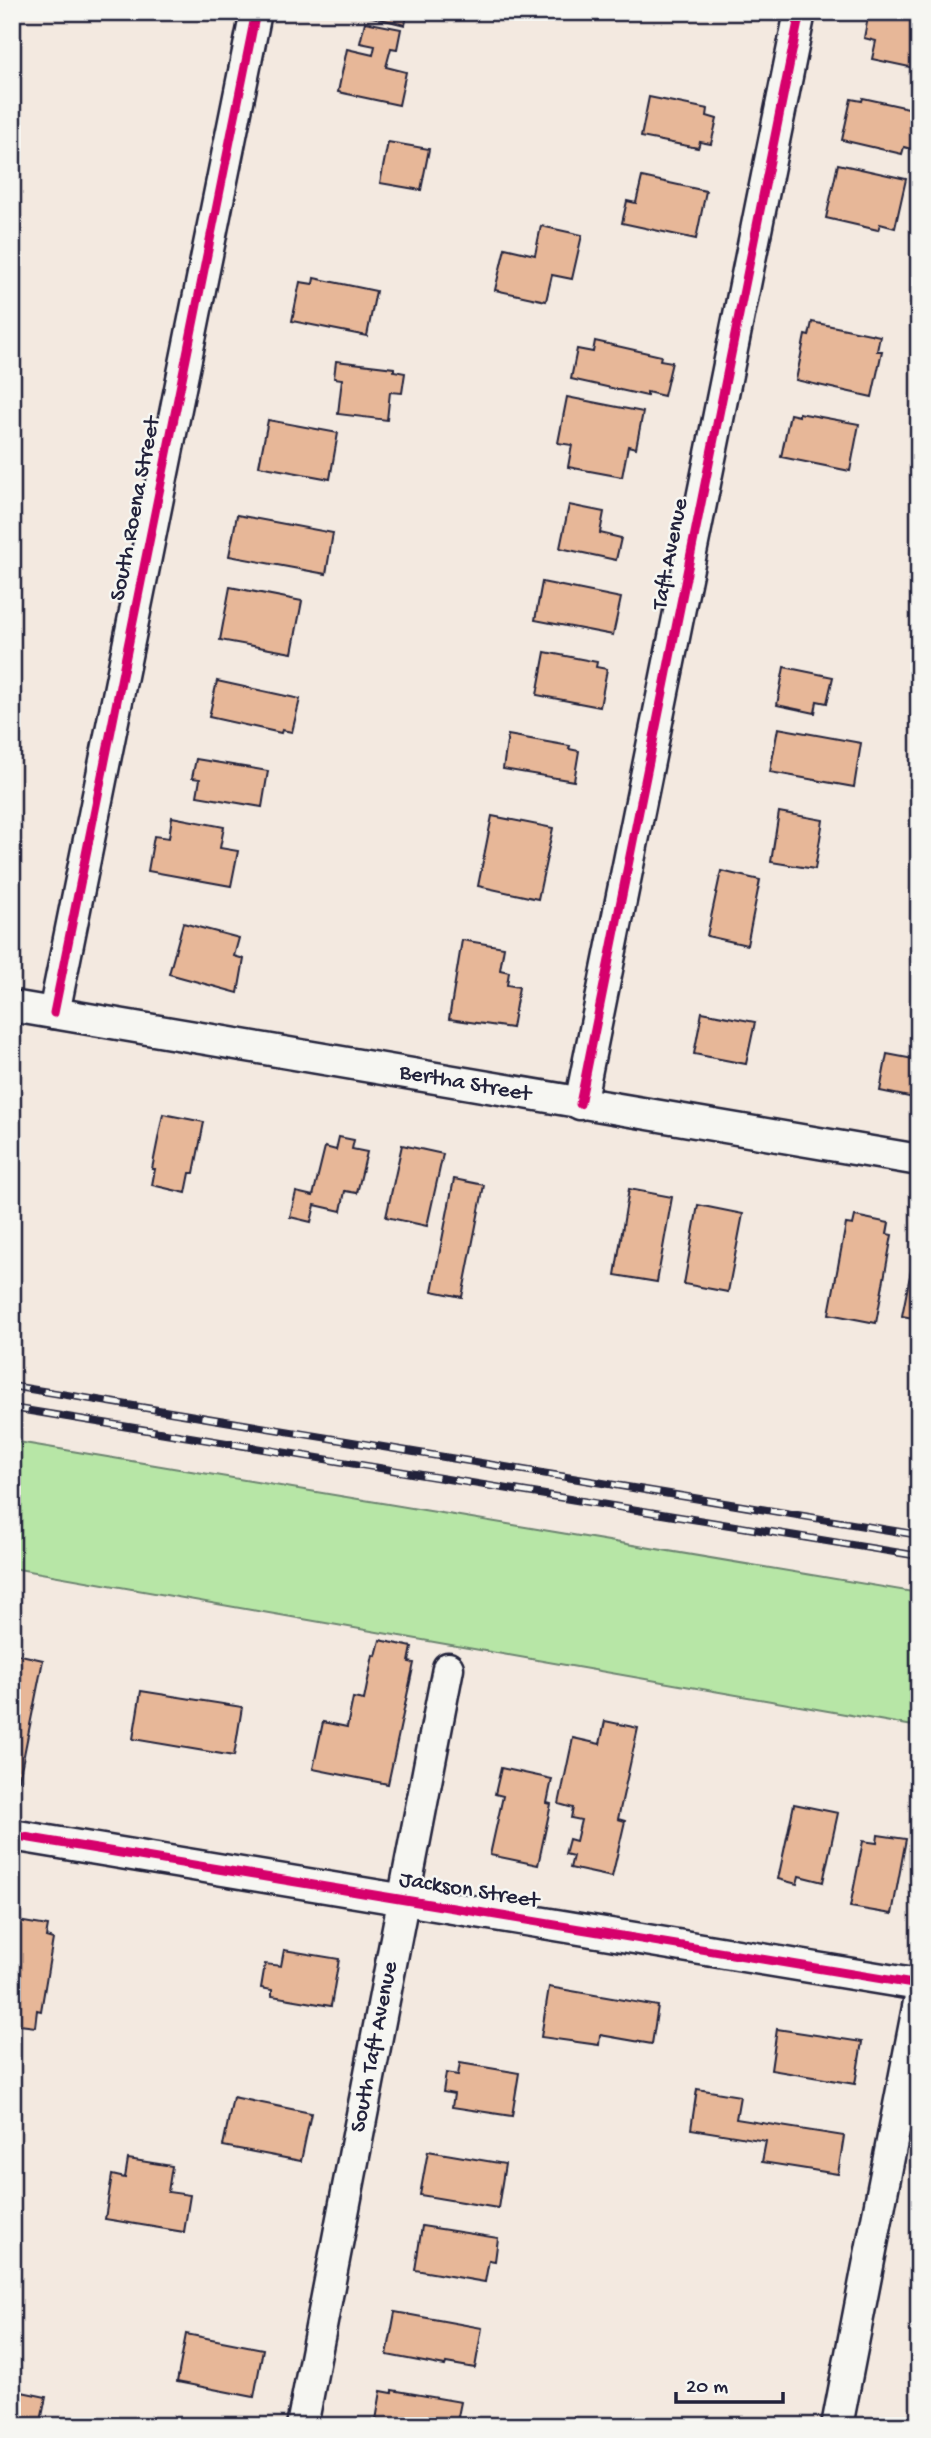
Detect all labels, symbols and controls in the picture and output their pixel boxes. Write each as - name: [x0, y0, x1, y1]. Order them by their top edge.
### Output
- street label: South Roena Street: [105, 413, 167, 603]
- street label: Taft Avenue: [647, 495, 695, 614]
- street label: Bertha Street: [396, 1059, 534, 1109]
- street label: Jackson Street: [397, 1867, 542, 1916]
- street label: South Taft Avenue: [345, 1958, 405, 2135]
- scale bar: [676, 2361, 782, 2405]
- text: 20 m: [686, 2376, 728, 2401]

